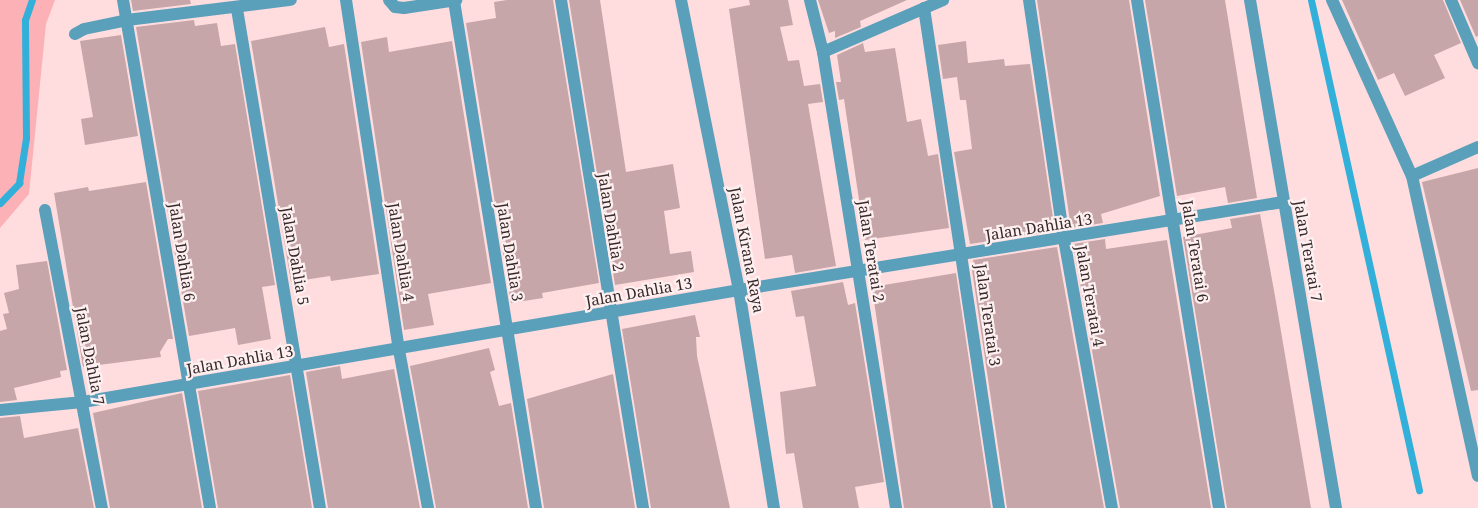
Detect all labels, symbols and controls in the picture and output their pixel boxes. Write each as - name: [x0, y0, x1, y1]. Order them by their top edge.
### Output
- street label: Jalan Dahlia 2: [594, 171, 628, 273]
- street label: Jalan Kirana Raya: [726, 186, 768, 314]
- street label: Jalan Teratai 2: [854, 199, 888, 303]
- street label: Jalan Teratai 6: [1178, 199, 1212, 303]
- street label: Jalan Teratai 7: [1290, 199, 1326, 303]
- street label: Jalan Dahlia 6: [165, 201, 199, 303]
- street label: Jalan Dahlia 4: [384, 201, 418, 303]
- street label: Jalan Dahlia 3: [493, 201, 527, 303]
- street label: Jalan Dahlia 5: [277, 205, 313, 307]
- street label: Jalan Dahlia 13: [984, 210, 1094, 244]
- street label: Jalan Teratai 4: [1072, 244, 1108, 348]
- street label: Jalan Teratai 3: [972, 263, 1004, 367]
- street label: Jalan Dahlia 13: [584, 274, 694, 310]
- street label: Jalan Dahlia 7: [72, 305, 108, 407]
- street label: Jalan Dahlia 13: [185, 342, 295, 378]

